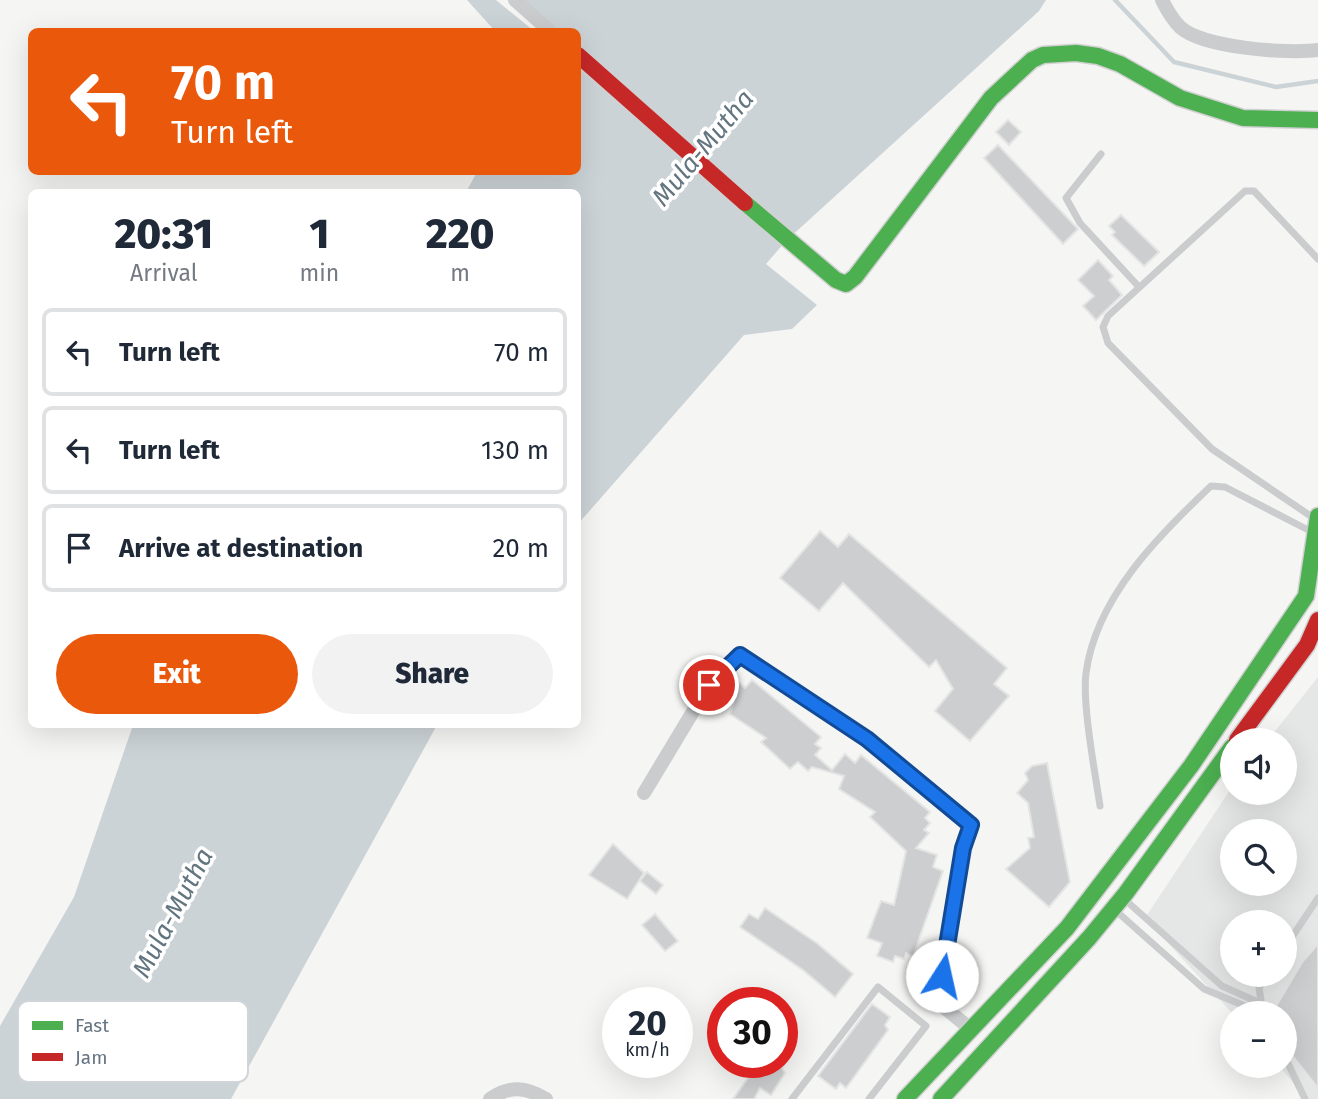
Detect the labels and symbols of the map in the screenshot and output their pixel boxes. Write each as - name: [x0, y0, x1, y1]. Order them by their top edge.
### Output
- water label: Mula-Mutha: [646, 84, 760, 212]
- pin: [679, 655, 739, 715]
- water label: Mula-Mutha: [126, 843, 220, 983]
- position arrow: [905, 939, 979, 1013]
- speed limit sign: 30: [707, 987, 798, 1078]
- legend: [18, 1001, 248, 1082]
- text: Fast: [75, 1014, 109, 1037]
- text: Jam: [75, 1046, 107, 1069]

